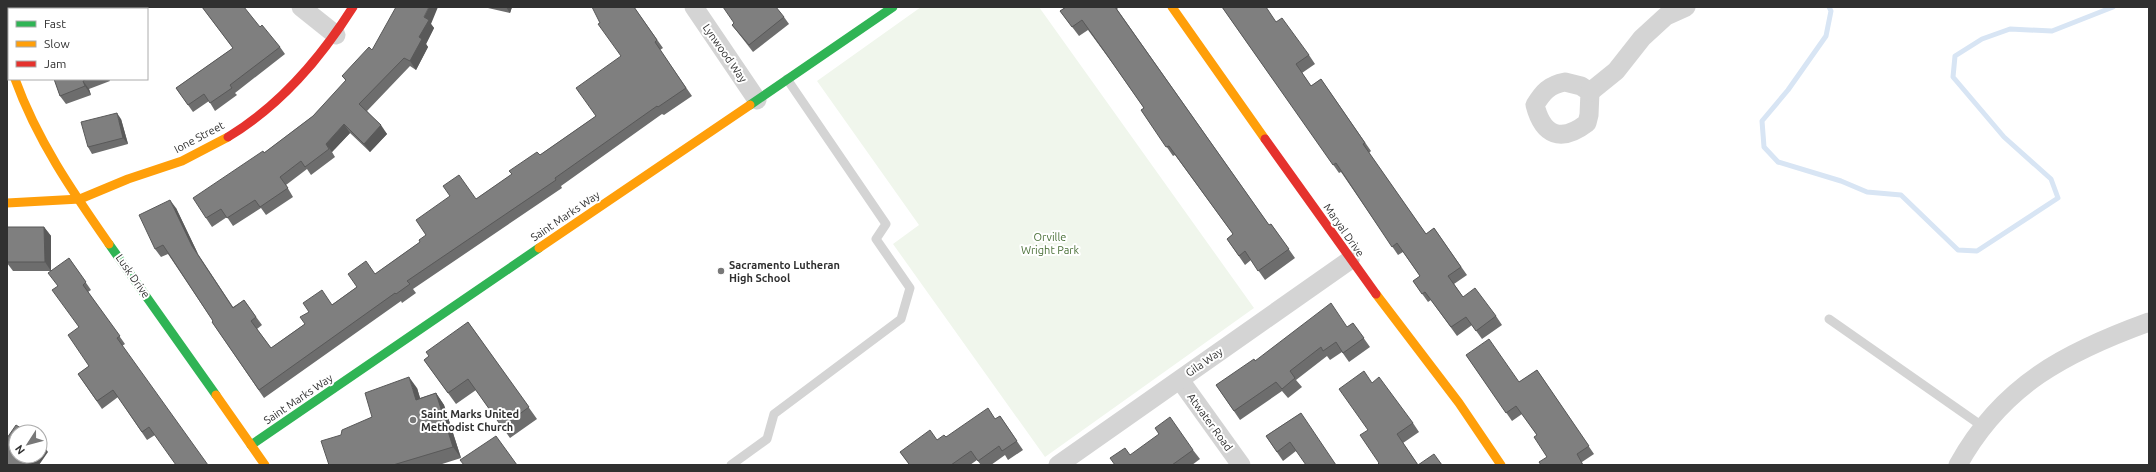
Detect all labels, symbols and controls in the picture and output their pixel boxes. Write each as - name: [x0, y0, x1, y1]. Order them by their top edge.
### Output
- legend: [8, 8, 148, 80]
- text: Fast: [44, 17, 66, 30]
- street label: Lynwood Way: [701, 22, 750, 85]
- text: Slow: [44, 37, 70, 50]
- text: Jam: [44, 57, 66, 70]
- street label: Ione Street: [172, 119, 227, 155]
- street label: Saint Marks Way: [528, 188, 602, 243]
- street label: Maryal Drive: [1321, 201, 1367, 259]
- park label: Orville Wright Park: [1021, 231, 1080, 256]
- street label: Lusk Drive: [114, 252, 152, 300]
- place label: Sacramento Lutheran High School: [729, 259, 840, 284]
- marker: Sacramento Lutheran High School: [716, 266, 726, 276]
- street label: Gila Way: [1183, 345, 1225, 379]
- street label: Saint Marks Way: [261, 371, 335, 426]
- street label: Atwater Road: [1185, 391, 1235, 453]
- place label: Saint Marks United Methodist Church: [421, 408, 519, 433]
- marker: Saint Marks United Methodist Church: [408, 415, 418, 425]
- north arrow: [8, 424, 48, 464]
- text: N: [13, 443, 27, 457]

